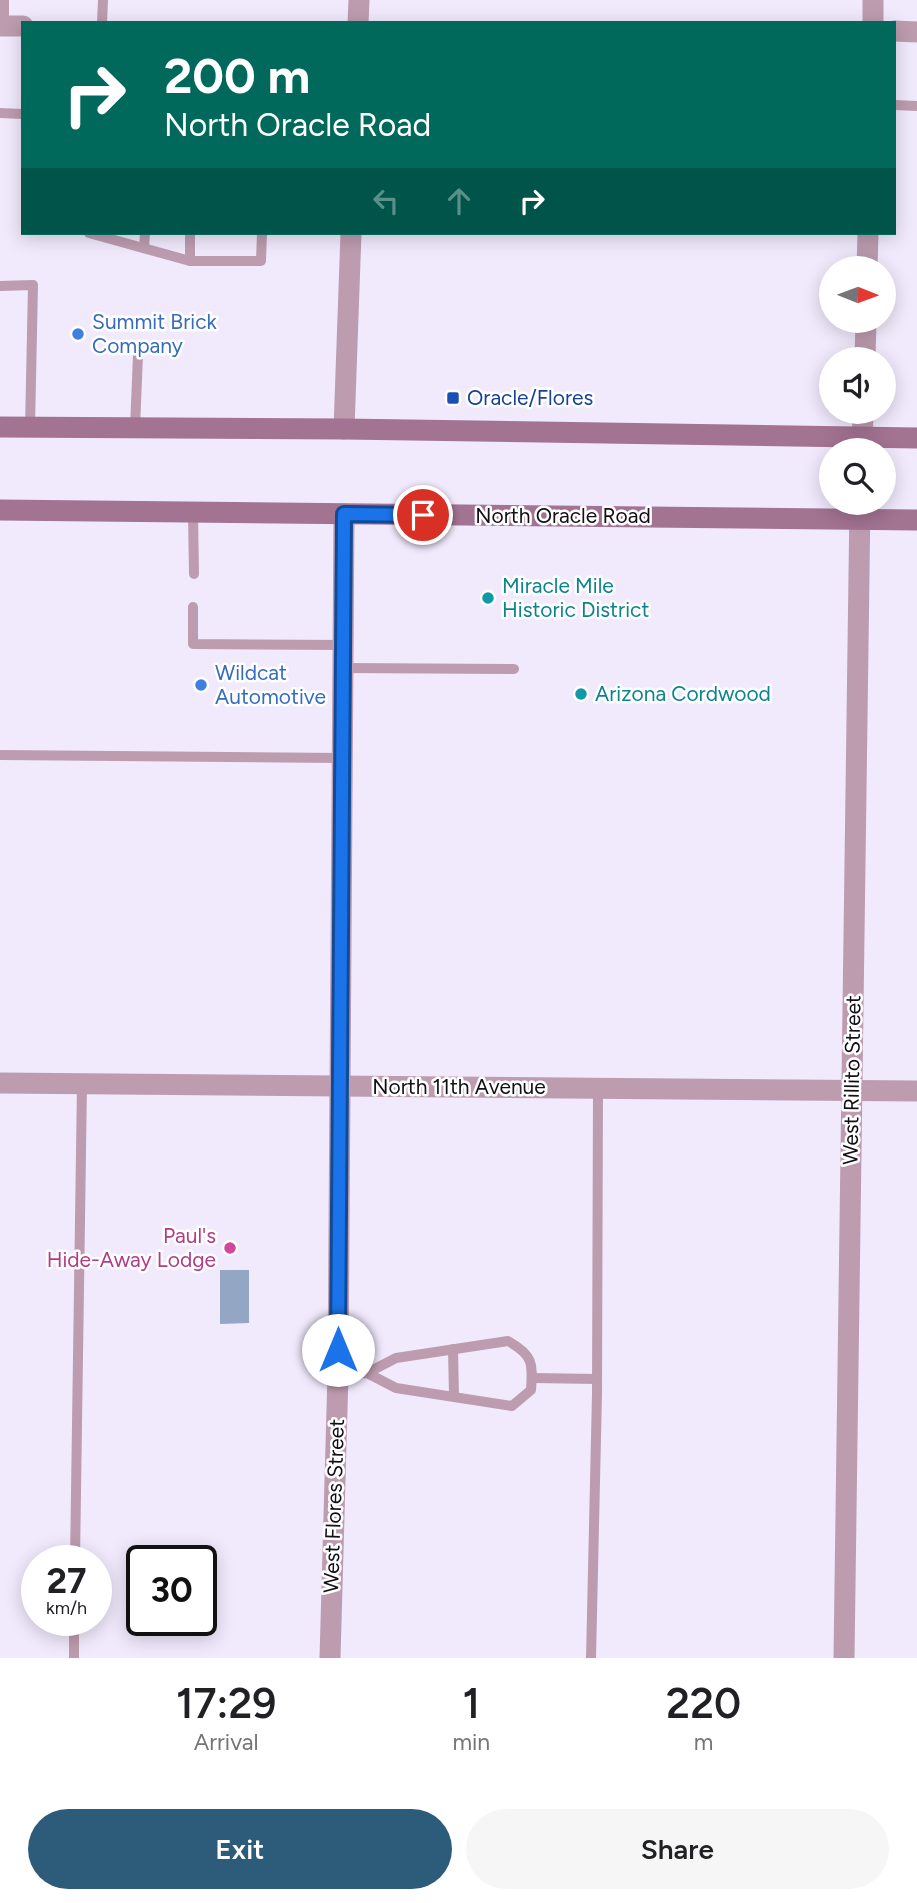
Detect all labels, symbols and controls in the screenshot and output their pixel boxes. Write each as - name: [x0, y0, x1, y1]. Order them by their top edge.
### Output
- text: 200 m: [164, 46, 310, 105]
- icon: right: [49, 49, 140, 140]
- text: North Oracle Road: [164, 106, 431, 144]
- icon: left: [367, 182, 405, 220]
- icon: ahead: [440, 182, 478, 220]
- icon: right: [513, 182, 551, 220]
- north arrow: [819, 256, 896, 332]
- map controls: [819, 256, 896, 515]
- place label: Summit Brick Company: [92, 309, 218, 358]
- marker: Summit Brick Company: [70, 326, 86, 342]
- button: sound: [819, 347, 896, 424]
- place label: Oracle/Flores: [467, 385, 593, 410]
- marker: Oracle/Flores: [445, 390, 461, 406]
- button: search: [819, 438, 896, 515]
- pin: [393, 485, 453, 545]
- icon: arrive: [404, 496, 442, 534]
- street label: North Oracle Road: [475, 503, 651, 528]
- place label: Miracle Mile Historic District: [502, 573, 649, 622]
- marker: Miracle Mile Historic District: [480, 590, 496, 606]
- place label: Wildcat Automotive: [215, 660, 326, 709]
- marker: Wildcat Automotive: [193, 677, 209, 693]
- place label: Arizona Cordwood: [595, 681, 771, 706]
- marker: Arizona Cordwood: [573, 686, 589, 702]
- street label: West Rillito Street: [838, 995, 865, 1165]
- street label: North 11th Avenue: [372, 1074, 546, 1099]
- place label: Paul's Hide-Away Lodge: [47, 1223, 216, 1272]
- marker: Paul's Hide-Away Lodge: [222, 1240, 238, 1256]
- position arrow: [301, 1313, 375, 1387]
- street label: West Flores Street: [318, 1418, 349, 1593]
- speed limit sign: 30: [126, 1545, 217, 1636]
- text: 27: [47, 1560, 86, 1602]
- text: km/h: [46, 1597, 87, 1619]
- text: 17:29: [176, 1678, 276, 1729]
- text: 1: [462, 1678, 480, 1729]
- text: 220: [666, 1678, 741, 1729]
- text: Arrival: [194, 1728, 259, 1756]
- text: min: [452, 1728, 490, 1756]
- text: m: [694, 1728, 713, 1756]
- button: Exit: [28, 1809, 452, 1889]
- button: Share: [466, 1809, 889, 1889]

